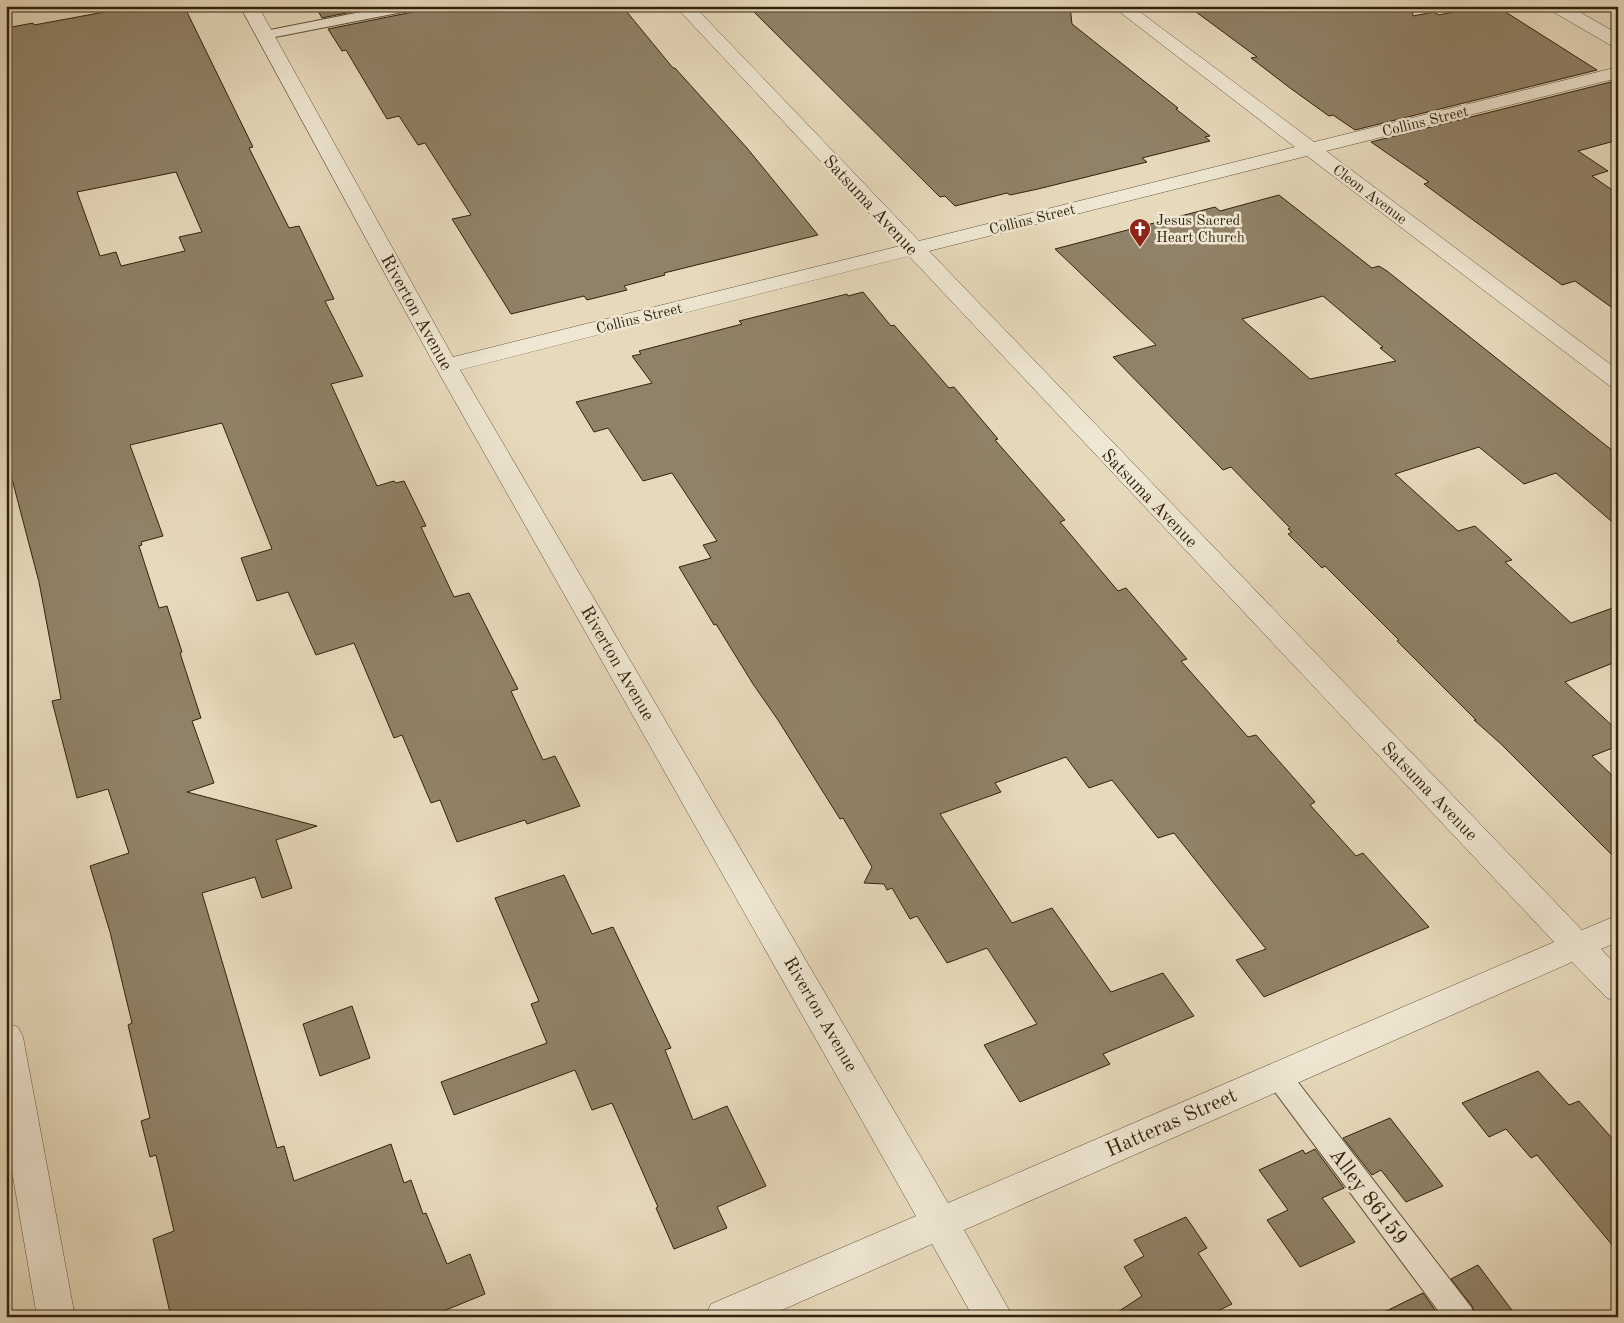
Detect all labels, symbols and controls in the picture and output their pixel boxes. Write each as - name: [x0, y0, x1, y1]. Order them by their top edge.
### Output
- street label: Collins Street: [1381, 105, 1470, 140]
- street label: Satsuma Avenue: [820, 152, 921, 259]
- street label: Cleon Avenue: [1329, 163, 1409, 228]
- street label: Collins Street: [988, 203, 1077, 238]
- place label: Jesus Sacred Heart Church: [1156, 214, 1245, 246]
- church icon: Jesus Sacred Heart Church: [1128, 217, 1152, 248]
- street label: Riverton Avenue: [377, 252, 455, 373]
- street label: Collins Street: [595, 302, 684, 337]
- street label: Satsuma Avenue: [1098, 446, 1201, 551]
- street label: Riverton Avenue: [577, 603, 657, 724]
- street label: Satsuma Avenue: [1378, 739, 1481, 844]
- street label: Riverton Avenue: [780, 954, 860, 1075]
- street label: Hatteras Street: [1103, 1085, 1240, 1162]
- street label: Alley 86159: [1325, 1145, 1411, 1249]

